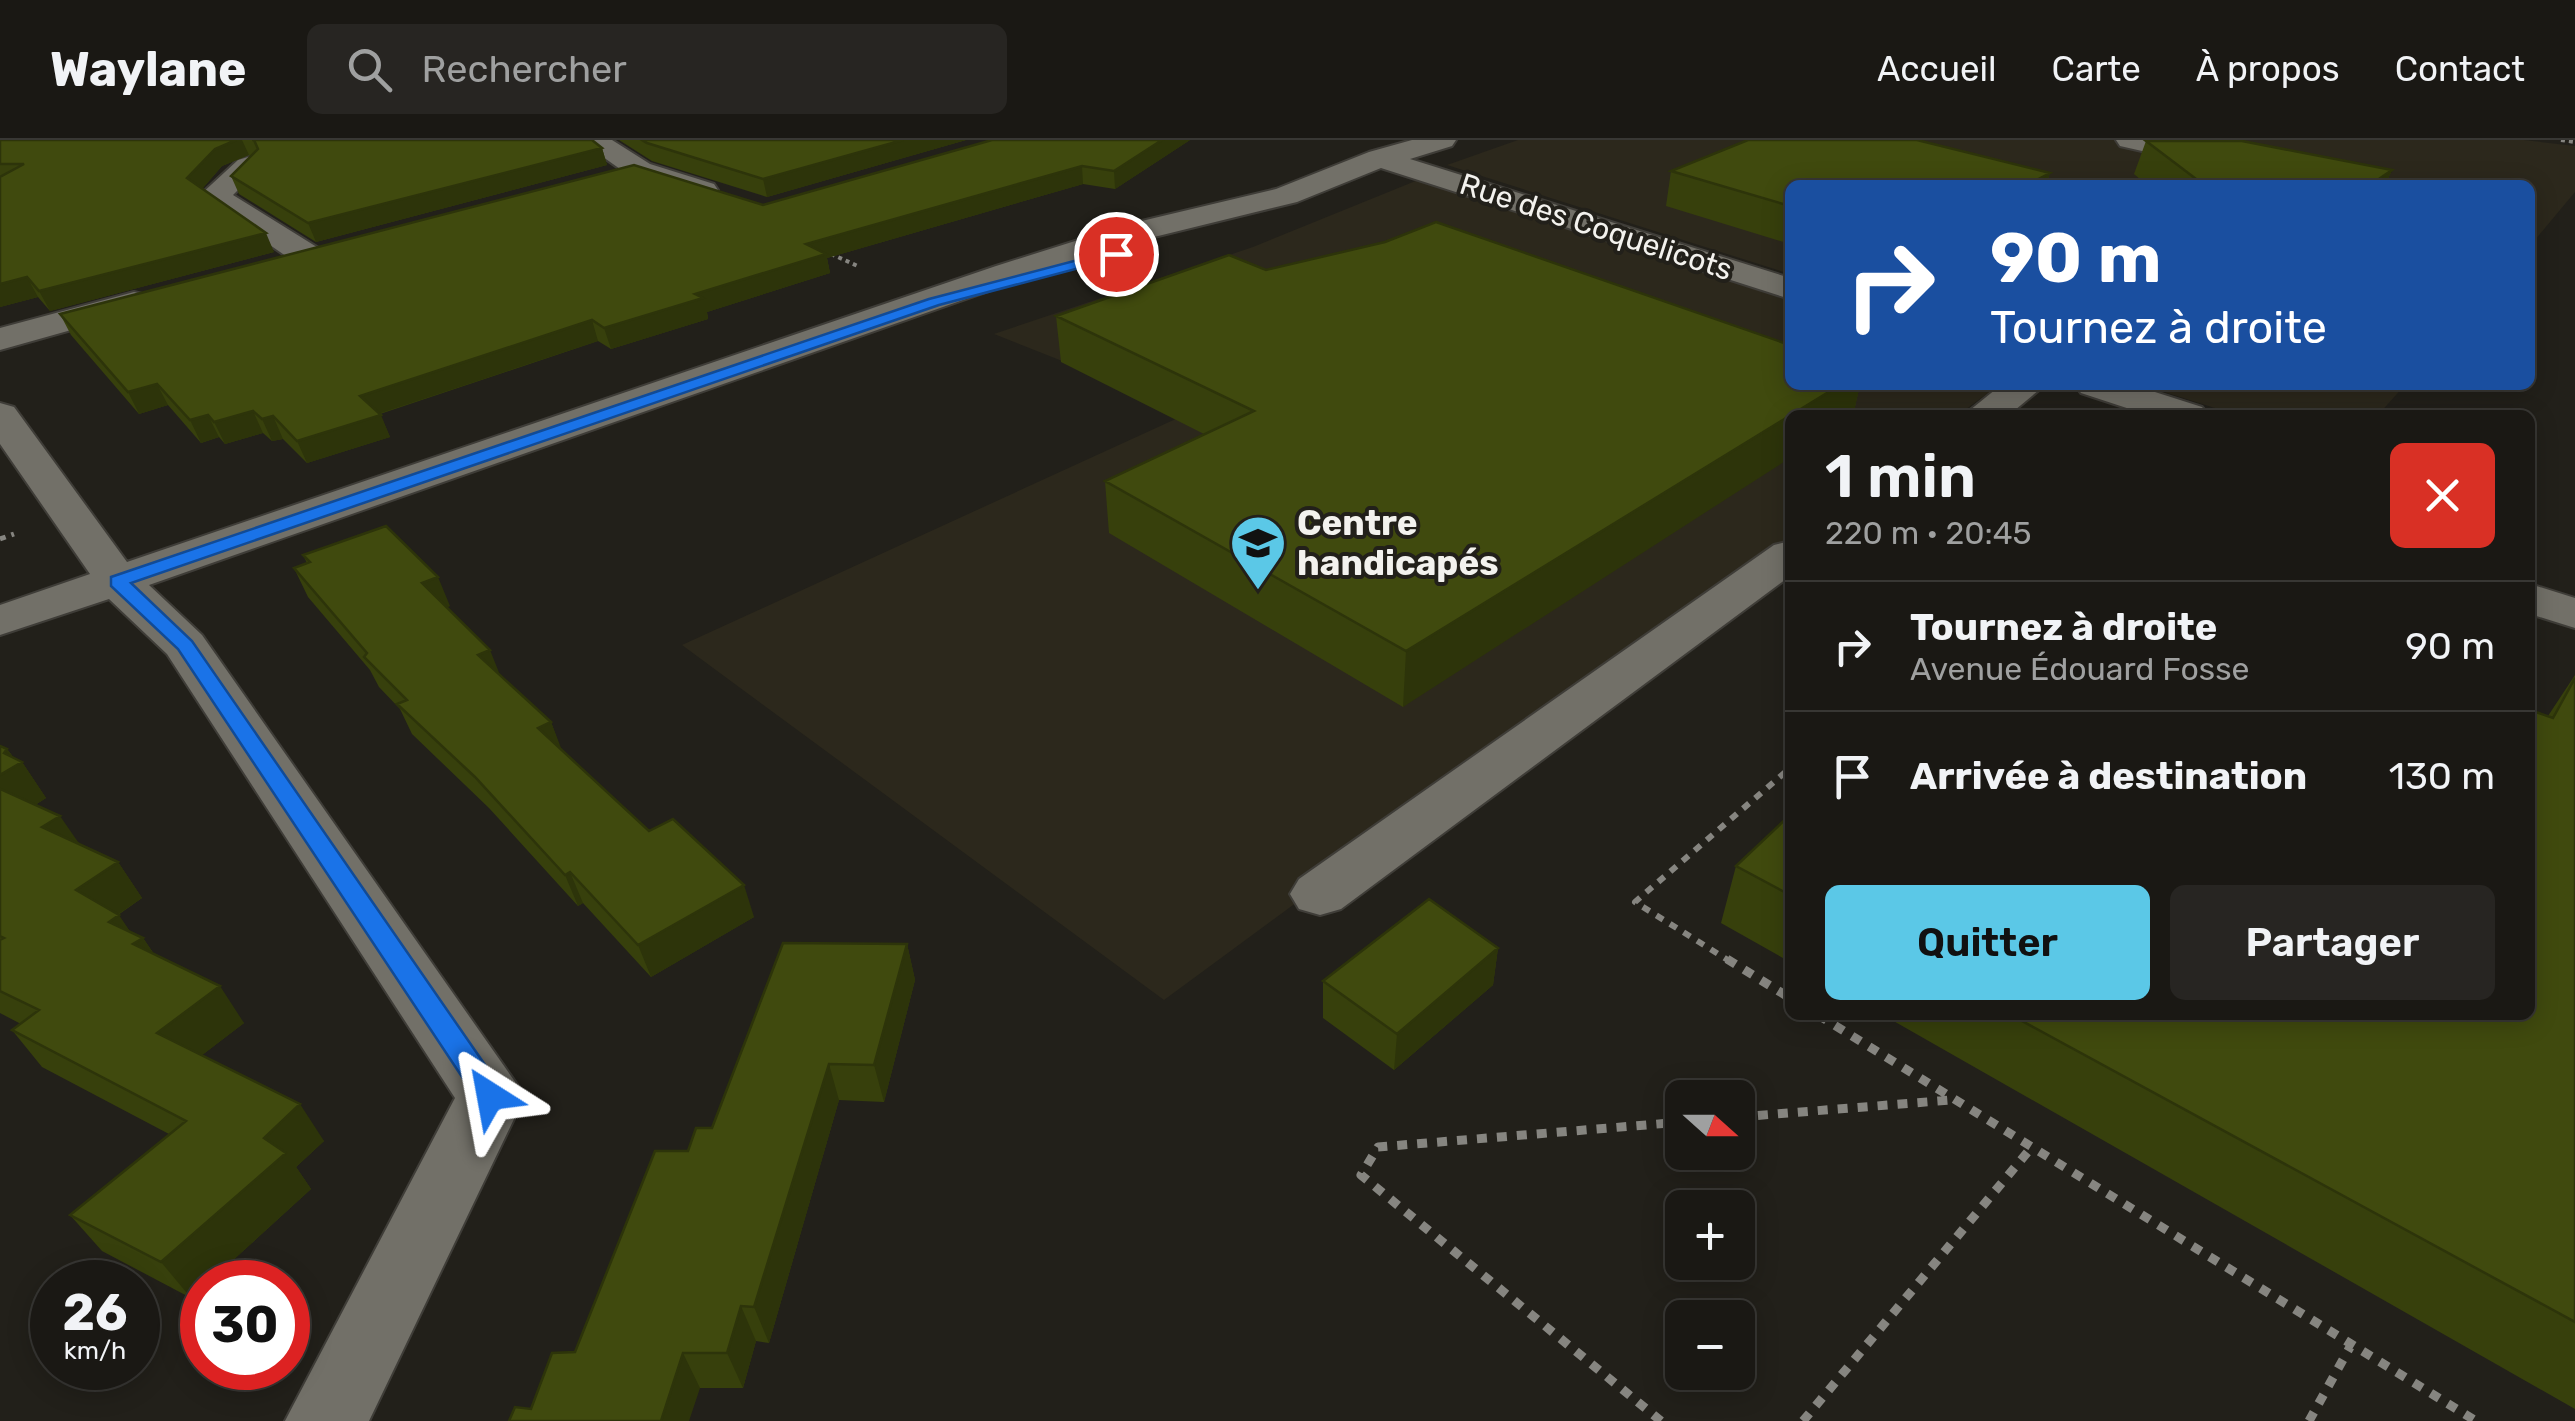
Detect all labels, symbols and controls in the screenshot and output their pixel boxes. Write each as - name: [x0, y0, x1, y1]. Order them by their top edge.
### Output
- search box: [307, 24, 1007, 114]
- text: Waylane: [50, 41, 247, 98]
- icon: search: [342, 42, 397, 97]
- text: Rechercher: [422, 46, 627, 92]
- text: Accueil: [1877, 48, 1997, 90]
- text: Carte: [2052, 48, 2141, 90]
- text: À propos: [2196, 48, 2340, 90]
- text: Contact: [2395, 48, 2525, 90]
- street label: Rue des Coquelicots: [1455, 166, 1737, 288]
- pin: [1074, 212, 1159, 297]
- text: 90 m: [1990, 217, 2162, 300]
- icon: right: [1825, 220, 1955, 350]
- icon: arrive: [1089, 227, 1144, 282]
- text: Tournez à droite: [1990, 301, 2327, 354]
- text: 1 min: [1825, 441, 1976, 512]
- button: close: [2390, 443, 2495, 548]
- place label: Centre handicapés: [1297, 502, 1499, 584]
- school or university icon: Centre handicapés: [1228, 513, 1288, 592]
- text: 220 m · 20:45: [1825, 514, 2032, 552]
- text: Tournez à droite: [1910, 604, 2217, 650]
- icon: right: [1825, 619, 1880, 674]
- text: 90 m: [2405, 623, 2495, 669]
- text: Avenue Édouard Fosse: [1910, 650, 2249, 688]
- icon: arrive: [1825, 749, 1880, 804]
- text: Arrivée à destination: [1910, 753, 2307, 799]
- text: 130 m: [2389, 753, 2495, 799]
- button: Quitter: [1825, 885, 2150, 1000]
- button: Partager: [2170, 885, 2495, 1000]
- position arrow: [438, 1044, 542, 1148]
- north arrow: [1665, 1080, 1755, 1170]
- map controls: [1665, 1080, 1755, 1390]
- button: +: [1665, 1190, 1755, 1280]
- speed limit sign: 30: [180, 1260, 310, 1390]
- text: 26: [62, 1283, 128, 1343]
- button: −: [1665, 1300, 1755, 1390]
- text: km/h: [64, 1336, 126, 1365]

